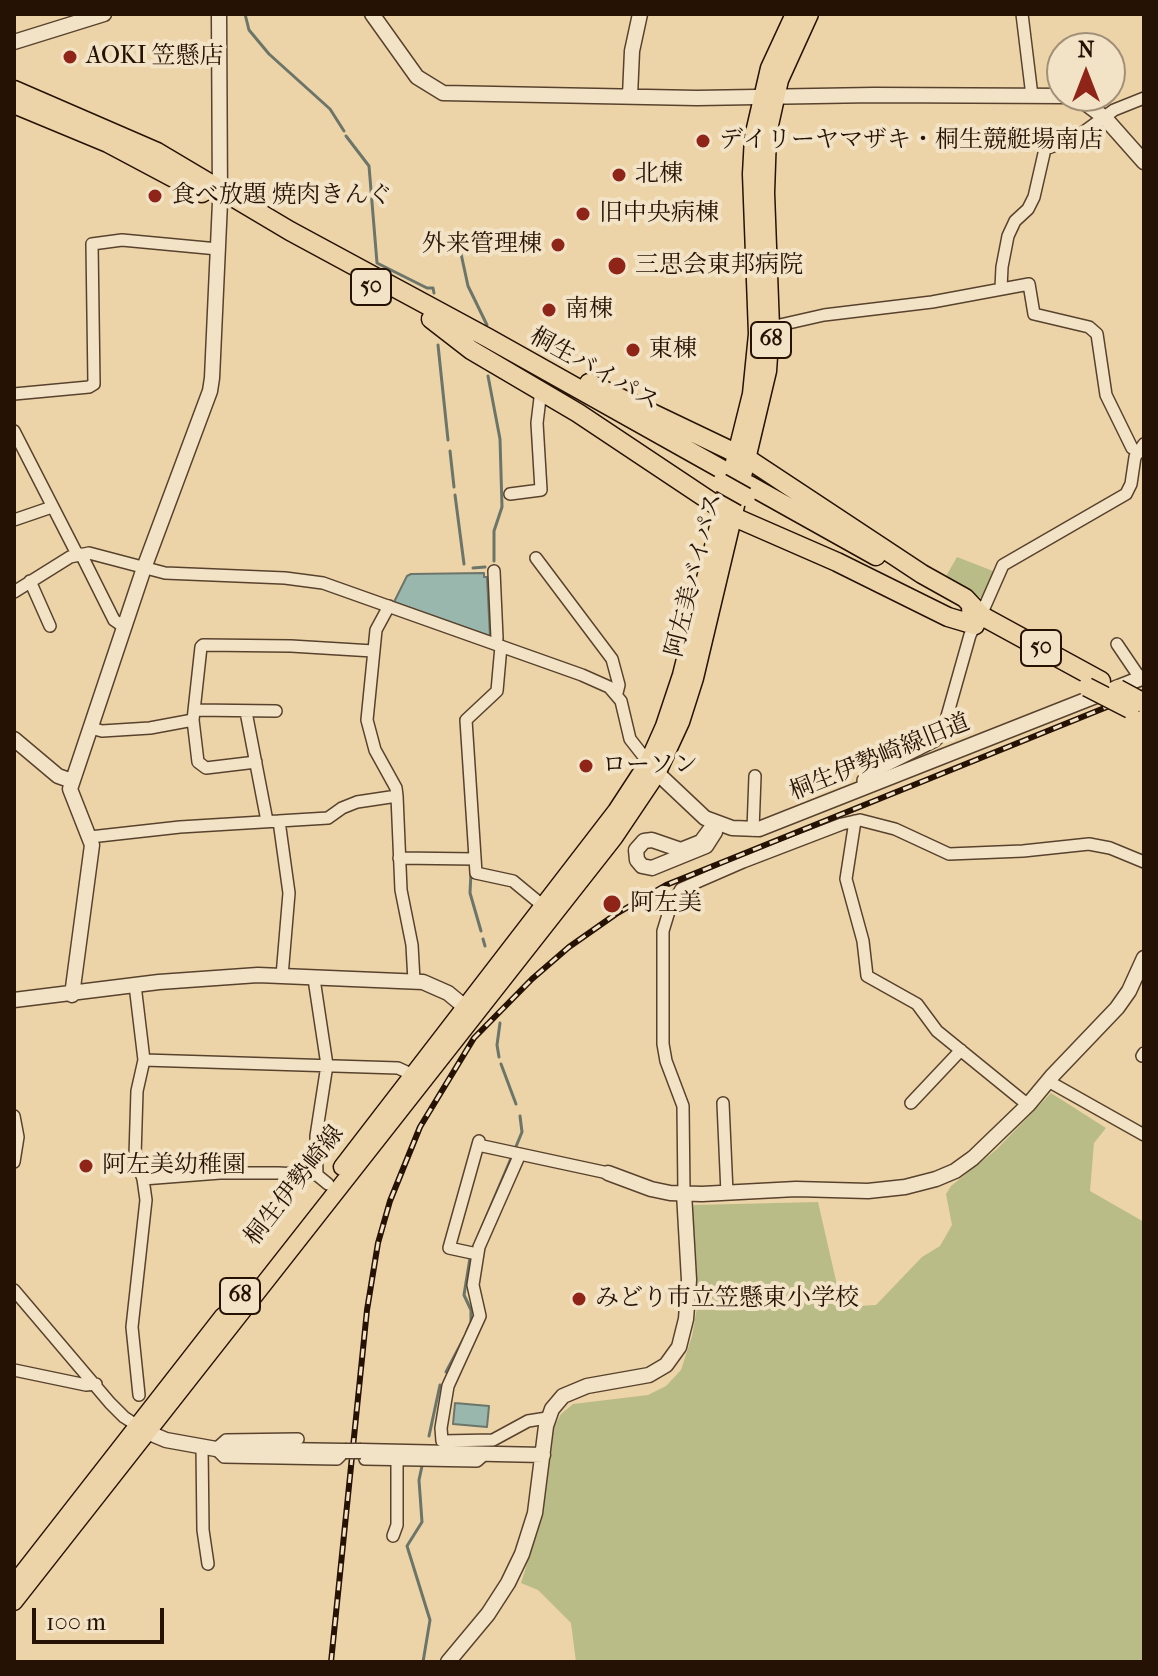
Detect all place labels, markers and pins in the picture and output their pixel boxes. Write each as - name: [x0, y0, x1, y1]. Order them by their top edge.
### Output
- place label: AOKI 笠懸店: [86, 43, 224, 71]
- marker: AOKI 笠懸店: [61, 48, 79, 66]
- place label: デイリーヤマザキ・桐生競艇場南店: [719, 127, 1103, 155]
- marker: デイリーヤマザキ・桐生競艇場南店: [694, 132, 712, 150]
- place label: 北棟: [635, 161, 683, 189]
- marker: 北棟: [610, 166, 628, 184]
- place label: 食べ放題 焼肉きんぐ: [171, 182, 392, 210]
- marker: 食べ放題 焼肉きんぐ: [146, 187, 164, 205]
- place label: 旧中央病棟: [599, 200, 719, 228]
- marker: 旧中央病棟: [574, 205, 592, 223]
- place label: 外来管理棟: [422, 231, 542, 259]
- marker: 外来管理棟: [549, 236, 567, 254]
- place label: 三思会東邦病院: [635, 252, 803, 280]
- marker: 三思会東邦病院: [606, 255, 628, 277]
- place label: 南棟: [565, 296, 613, 324]
- marker: 南棟: [540, 301, 558, 319]
- place label: 東棟: [649, 336, 697, 364]
- marker: 東棟: [624, 341, 642, 359]
- place label: ローソン: [602, 752, 698, 780]
- marker: ローソン: [577, 757, 595, 775]
- place label: 阿左美: [630, 890, 702, 918]
- marker: 阿左美: [601, 893, 623, 915]
- place label: 阿左美幼稚園: [102, 1152, 246, 1180]
- marker: 阿左美幼稚園: [77, 1157, 95, 1175]
- place label: みどり市立笠懸東小学校: [595, 1285, 859, 1313]
- marker: みどり市立笠懸東小学校: [570, 1290, 588, 1308]

